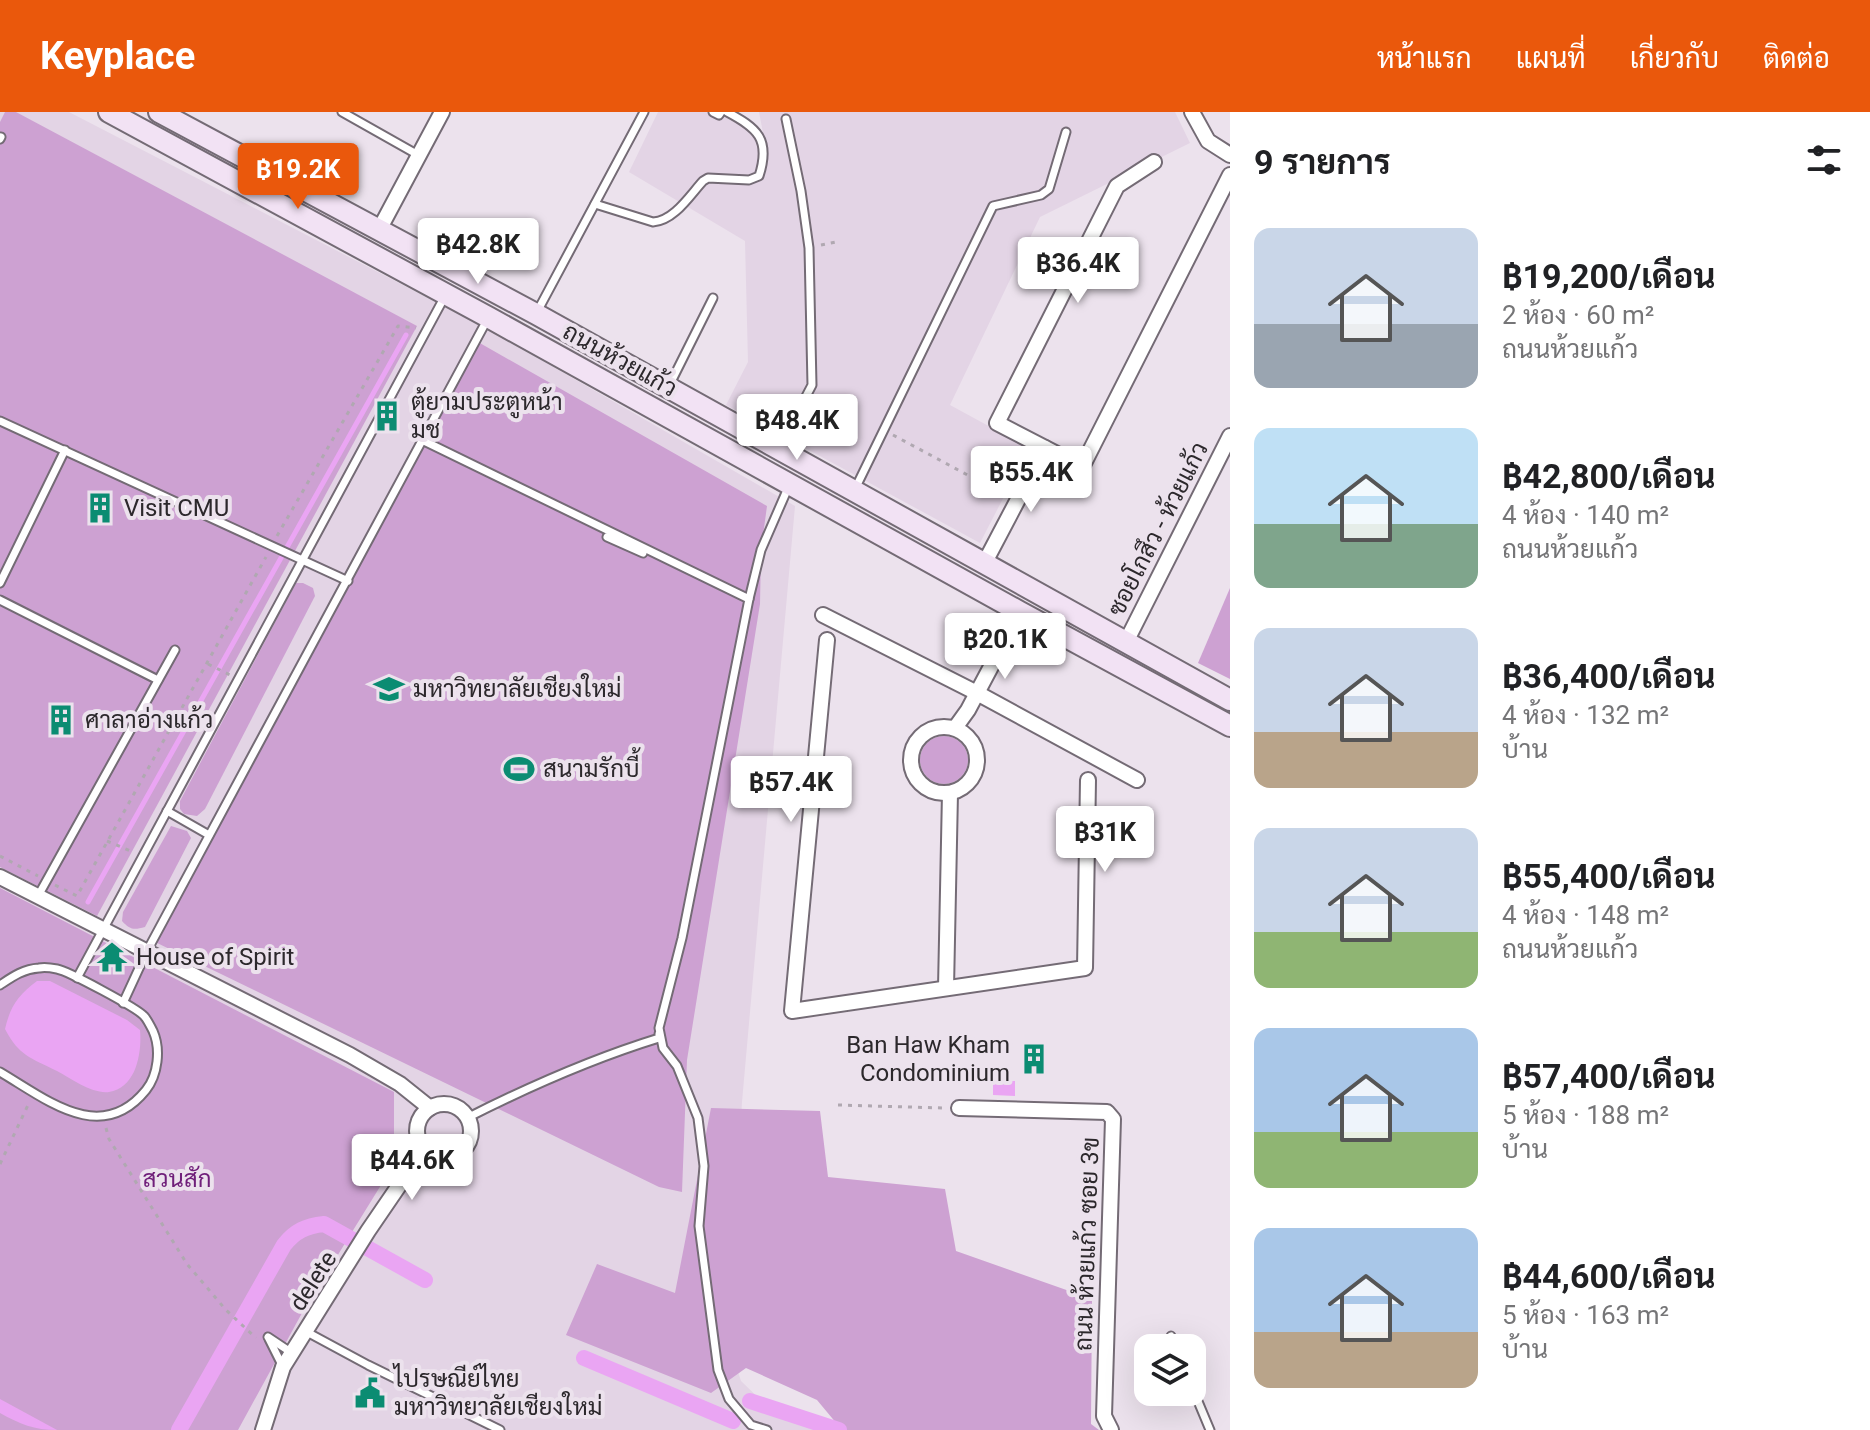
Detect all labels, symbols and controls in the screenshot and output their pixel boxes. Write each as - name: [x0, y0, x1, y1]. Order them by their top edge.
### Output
- text: Keyplace: [40, 34, 195, 78]
- text: หน้าแรก: [1377, 42, 1472, 75]
- text: แผนที่: [1516, 42, 1586, 75]
- text: เกี่ยวกับ: [1630, 42, 1719, 75]
- text: ติดต่อ: [1763, 42, 1830, 75]
- icon: filters: [1802, 138, 1846, 182]
- text: 9 รายการ: [1254, 142, 1391, 182]
- pin: ฿19.2K: [233, 143, 363, 211]
- text: ฿19.2K: [256, 154, 340, 184]
- pin: ฿42.8K: [413, 218, 543, 286]
- text: ฿42.8K: [436, 229, 520, 259]
- pin: ฿36.4K: [1013, 237, 1143, 305]
- text: ฿36.4K: [1036, 248, 1120, 278]
- text: ฿19,200/เดือน: [1502, 256, 1716, 296]
- icon: home: [1318, 260, 1414, 356]
- text: 2 ห้อง · 60 m²: [1502, 300, 1654, 330]
- street label: ถนนห้วยแก้ว: [558, 316, 682, 403]
- text: ถนนห้วยแก้ว: [1502, 334, 1638, 364]
- place label: ตู้ยามประตูหน้า มช: [411, 387, 563, 444]
- pin: ฿48.4K: [732, 394, 862, 462]
- building icon: ตู้ยามประตูหน้า มช: [370, 399, 404, 433]
- text: ฿48.4K: [755, 405, 839, 435]
- street label: ซอยโกสึว - ห้วยแก้ว: [1100, 436, 1214, 621]
- pin: ฿55.4K: [966, 446, 1096, 514]
- text: ฿42,800/เดือน: [1502, 456, 1716, 496]
- text: ฿55.4K: [989, 457, 1073, 487]
- icon: home: [1318, 460, 1414, 556]
- building icon: Visit CMU: [83, 491, 117, 525]
- place label: Visit CMU: [124, 494, 229, 522]
- text: 4 ห้อง · 140 m²: [1502, 500, 1669, 530]
- text: ถนนห้วยแก้ว: [1502, 534, 1638, 564]
- pin: ฿20.1K: [940, 613, 1070, 681]
- text: ฿20.1K: [963, 624, 1047, 654]
- text: ฿36,400/เดือน: [1502, 656, 1716, 696]
- icon: home: [1318, 660, 1414, 756]
- school or university icon: มหาวิทยาลัยเชียงใหม่: [372, 672, 406, 706]
- place label: มหาวิทยาลัยเชียงใหม่: [413, 673, 621, 703]
- text: 4 ห้อง · 132 m²: [1502, 700, 1669, 730]
- building icon: ศาลาอ่างแก้ว: [44, 703, 78, 737]
- place label: ศาลาอ่างแก้ว: [85, 705, 213, 734]
- text: บ้าน: [1502, 734, 1548, 764]
- place label: สนามรักบี้: [543, 747, 641, 783]
- sports icon: สนามรักบี้: [502, 752, 536, 786]
- pin: ฿57.4K: [726, 756, 856, 824]
- text: ฿57.4K: [749, 767, 833, 797]
- pin: ฿31K: [1058, 806, 1152, 874]
- text: ฿31K: [1074, 817, 1136, 847]
- text: ฿55,400/เดือน: [1502, 856, 1716, 896]
- icon: home: [1318, 860, 1414, 956]
- text: 4 ห้อง · 148 m²: [1502, 900, 1669, 930]
- text: ถนนห้วยแก้ว: [1502, 934, 1638, 964]
- temple icon: House of Spirit: [95, 940, 129, 974]
- place label: House of Spirit: [136, 943, 295, 971]
- place label: Ban Haw Kham Condominium: [846, 1031, 1010, 1087]
- building icon: Ban Haw Kham Condominium: [1017, 1042, 1051, 1076]
- text: ฿57,400/เดือน: [1502, 1056, 1716, 1096]
- icon: home: [1318, 1060, 1414, 1156]
- text: 5 ห้อง · 188 m²: [1502, 1100, 1669, 1130]
- pin: ฿44.6K: [347, 1134, 477, 1202]
- text: บ้าน: [1502, 1134, 1548, 1164]
- street label: ถนน ห้วยแก้ว ซอย 3ข: [1068, 1137, 1105, 1351]
- text: ฿44.6K: [370, 1145, 454, 1175]
- park label: สวนสัก: [142, 1165, 212, 1193]
- street label: delete: [283, 1246, 343, 1316]
- text: ฿44,600/เดือน: [1502, 1256, 1716, 1296]
- icon: home: [1318, 1260, 1414, 1356]
- text: 5 ห้อง · 163 m²: [1502, 1300, 1669, 1330]
- map controls: [1134, 1334, 1206, 1406]
- button: layers: [1134, 1334, 1206, 1406]
- text: บ้าน: [1502, 1334, 1548, 1364]
- place label: ไปรษณีย์ไทย มหาวิทยาลัยเชียงใหม่: [392, 1363, 602, 1421]
- public building icon: ไปรษณีย์ไทย มหาวิทยาลัยเชียงใหม่: [353, 1376, 387, 1410]

